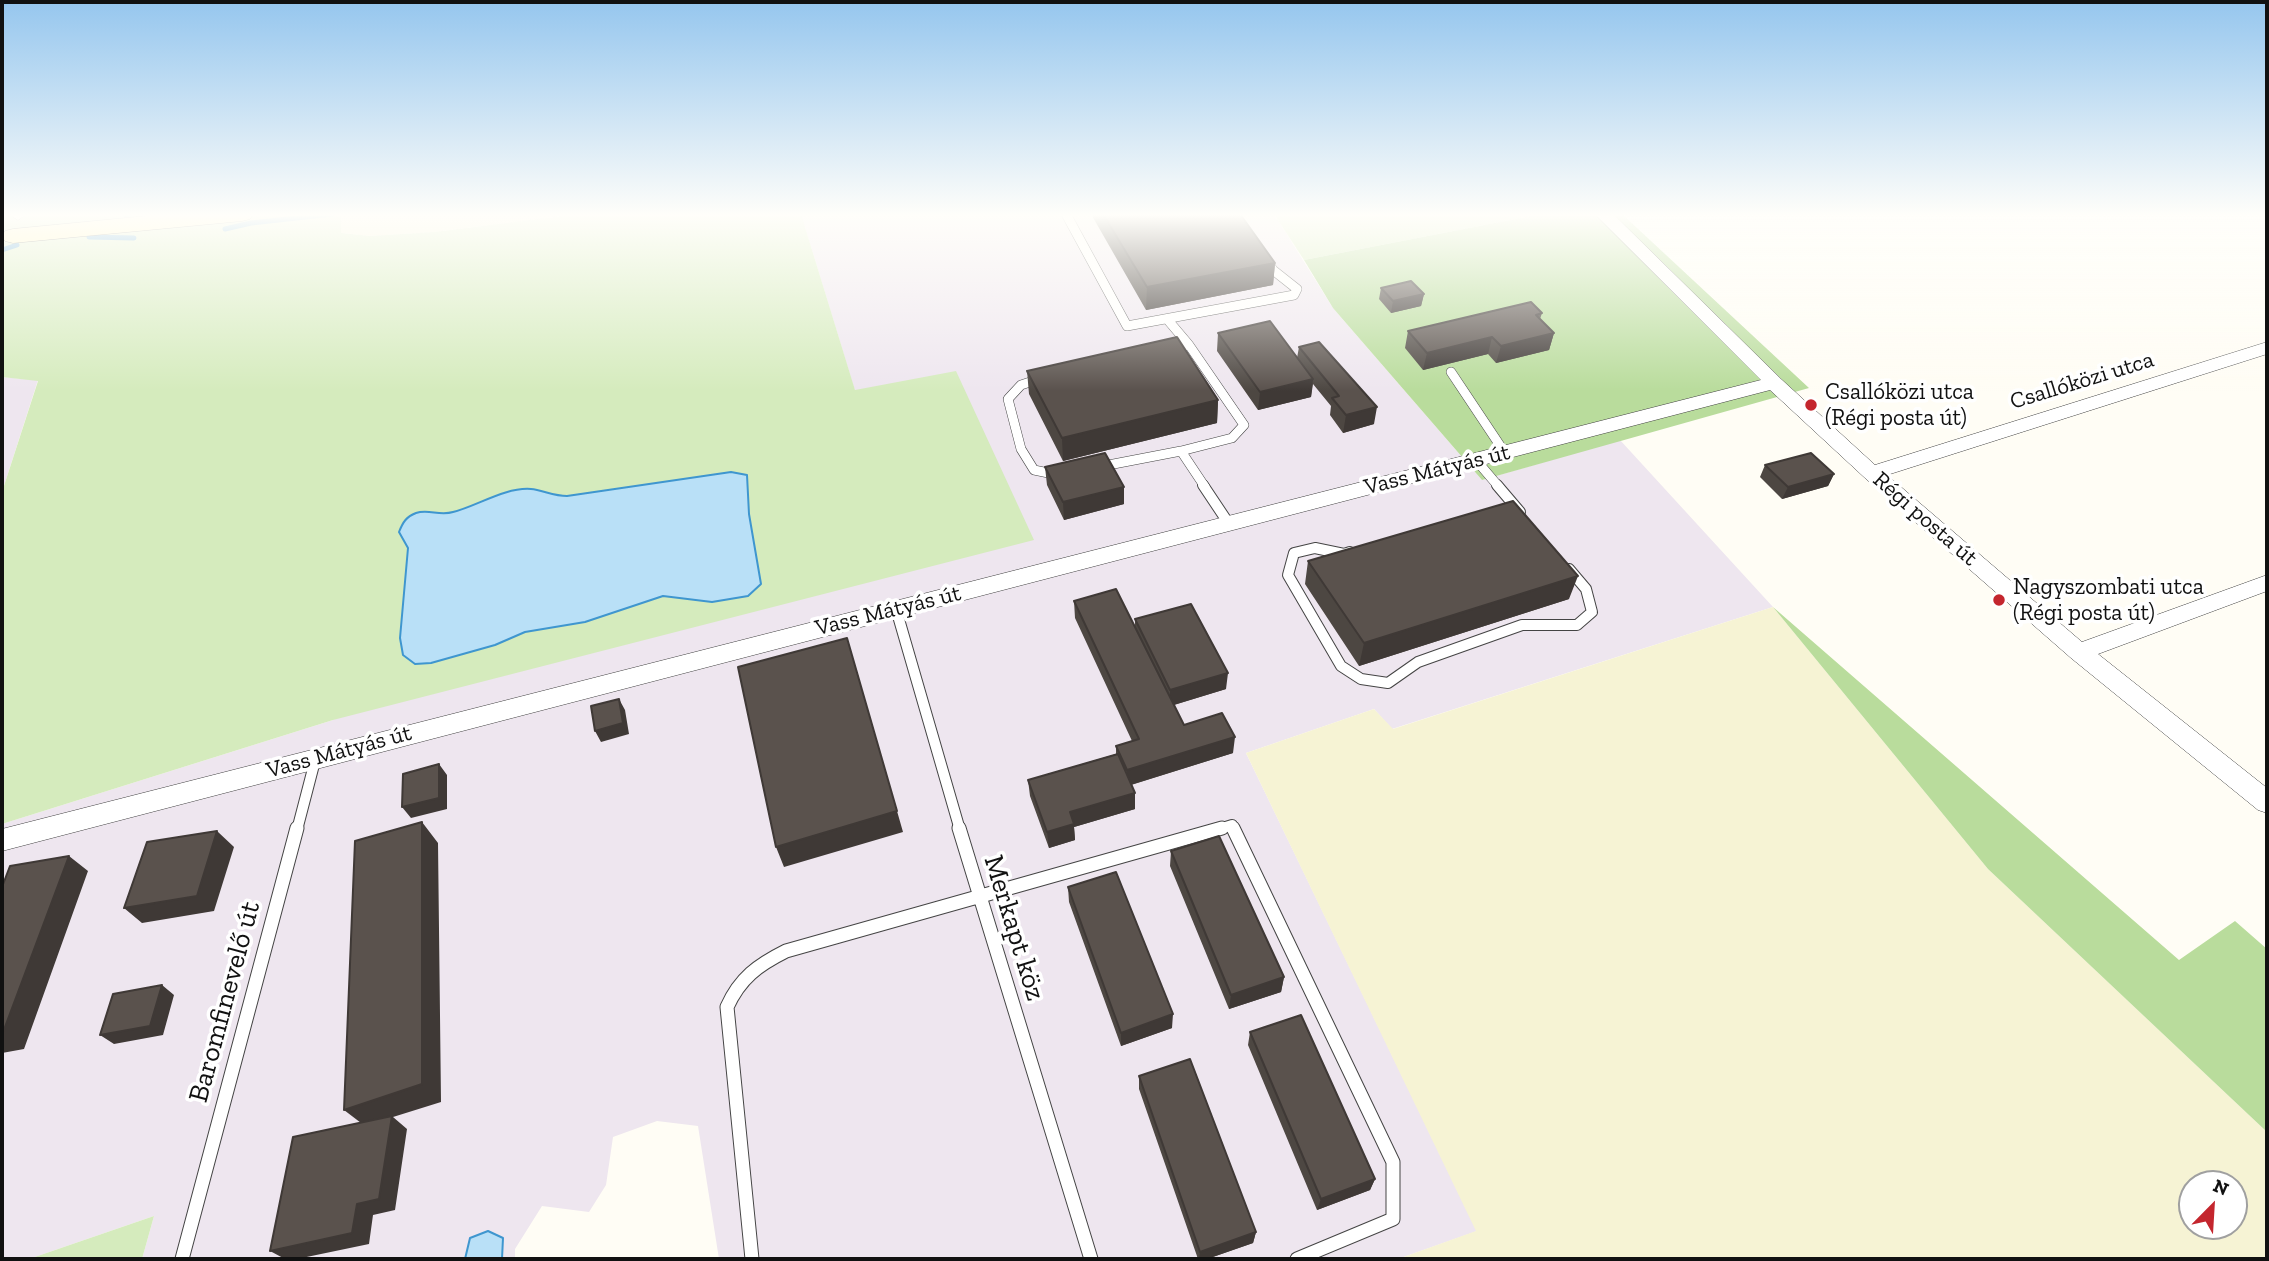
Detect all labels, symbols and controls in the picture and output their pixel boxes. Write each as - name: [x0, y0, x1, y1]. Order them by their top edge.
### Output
- street label: Csallóközi utca: [2007, 346, 2157, 416]
- place label: Csallóközi utca (Régi posta út): [1825, 378, 1974, 432]
- marker: Csallóközi utca (Régi posta út): [1803, 397, 1819, 413]
- street label: Vass Mátyás út: [1361, 439, 1513, 501]
- street label: Régi posta út: [1867, 466, 1983, 572]
- place label: Nagyszombati utca (Régi posta út): [2013, 573, 2204, 627]
- street label: Vass Mátyás út: [812, 580, 964, 642]
- marker: Nagyszombati utca (Régi posta út): [1991, 592, 2007, 608]
- street label: Vass Mátyás út: [263, 719, 415, 785]
- street label: Merkapt köz: [976, 851, 1052, 1005]
- street label: Baromfinevelő út: [182, 898, 268, 1106]
- north arrow: [2178, 1170, 2248, 1240]
- text: N: [2210, 1174, 2232, 1201]

